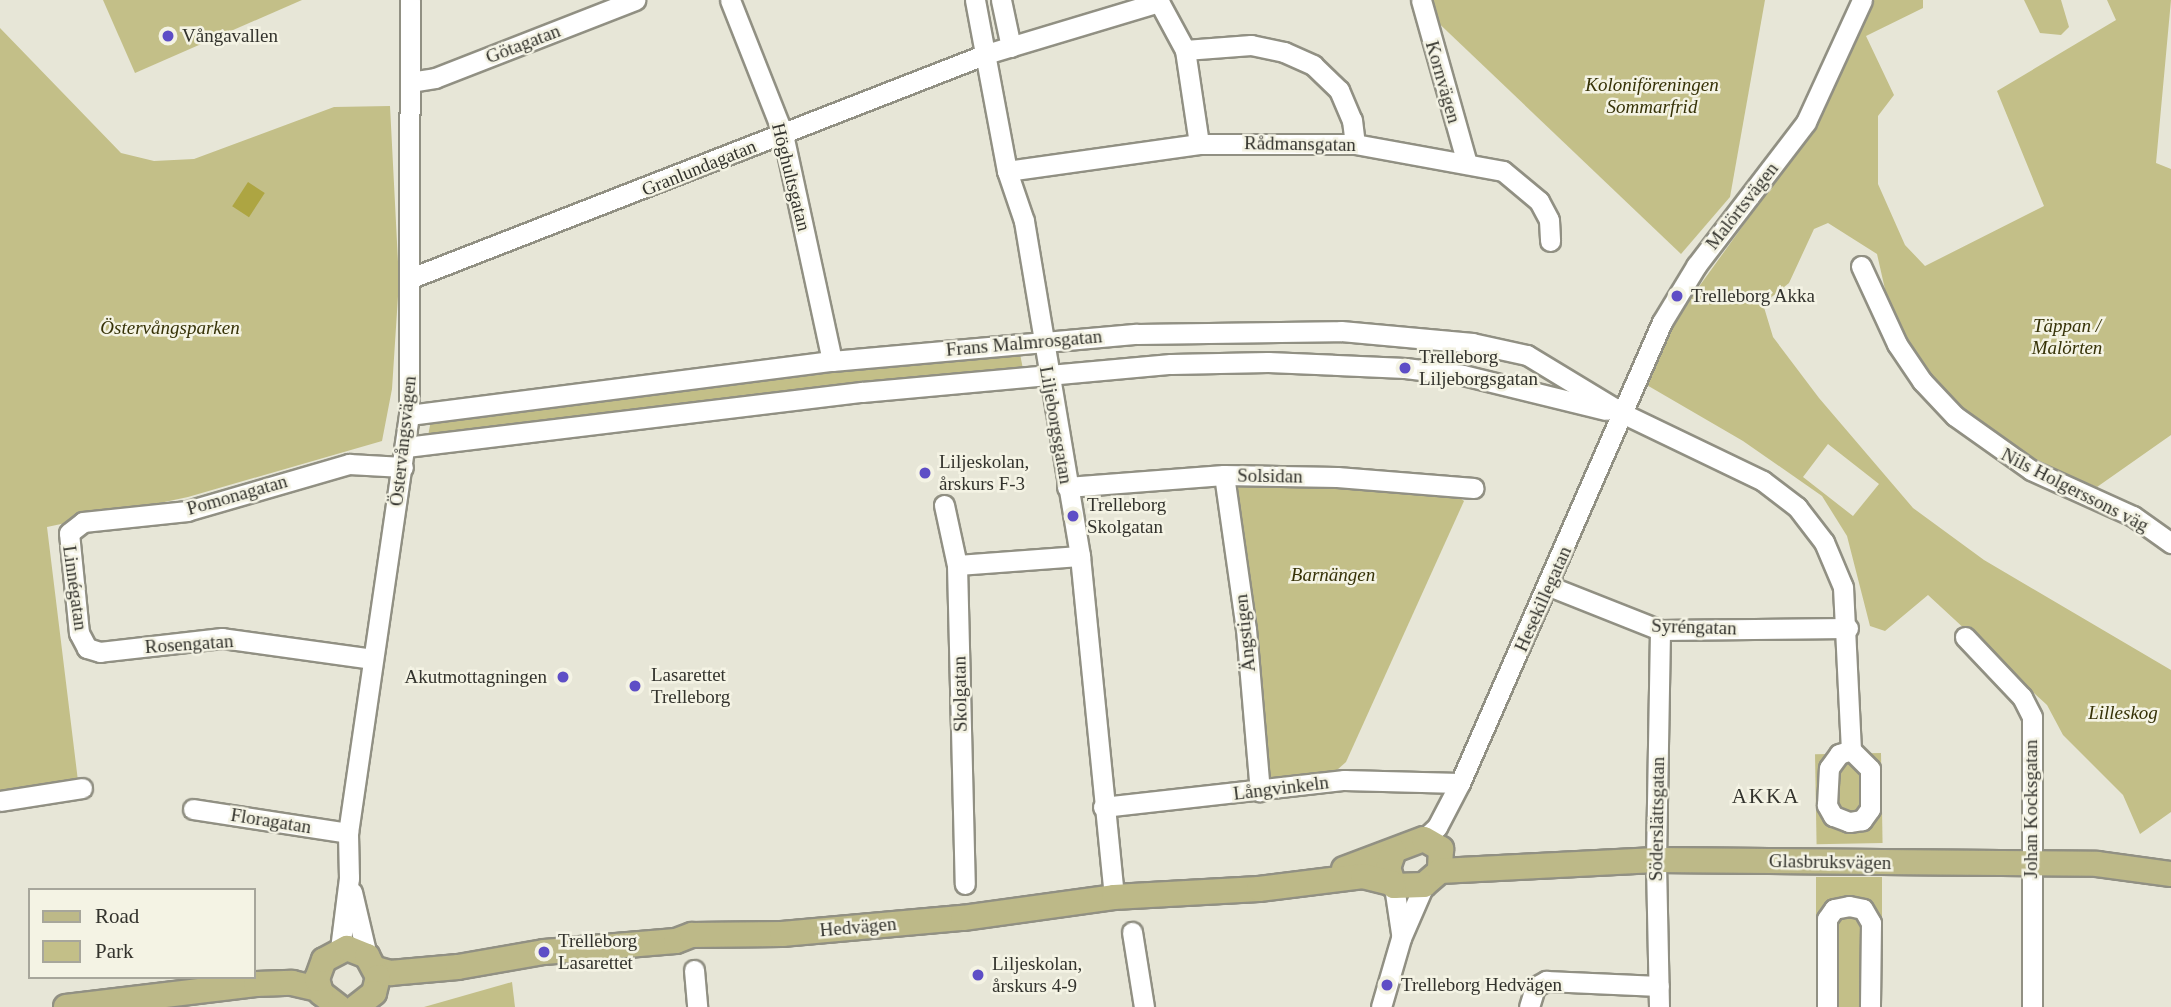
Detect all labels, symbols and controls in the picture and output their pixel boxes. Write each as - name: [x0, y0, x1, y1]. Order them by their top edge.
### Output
- street label: Götagatan: [482, 19, 564, 69]
- place label: Vångavallen: [182, 25, 278, 47]
- marker: Vångavallen: [160, 28, 176, 44]
- street label: Kornvägen: [1420, 38, 1466, 126]
- park label: Koloniföreningen Sommarfrid: [1585, 74, 1719, 118]
- street label: Höghultsgatan: [767, 120, 815, 234]
- street label: Rådmansgatan: [1244, 132, 1356, 156]
- street label: Granlundagatan: [638, 135, 760, 201]
- street label: Malörtsvägen: [1701, 158, 1783, 254]
- place label: Trelleborg Akka: [1691, 285, 1816, 307]
- marker: Trelleborg Akka: [1669, 288, 1685, 304]
- park label: Täppan / Malörten: [2032, 315, 2102, 359]
- park label: Östervångsparken: [100, 317, 240, 339]
- street label: Frans Malmrosgatan: [945, 325, 1103, 361]
- place label: Trelleborg Liljeborgsgatan: [1419, 346, 1538, 390]
- marker: Trelleborg Liljeborgsgatan: [1397, 360, 1413, 376]
- street label: Liljeborgsgatan: [1034, 364, 1078, 486]
- street label: Östervångsvägen: [385, 375, 421, 507]
- street label: Nils Holgerssons väg: [1997, 443, 2153, 537]
- place label: Liljeskolan, årskurs F-3: [939, 451, 1029, 495]
- street label: Solsidan: [1237, 464, 1303, 488]
- marker: Liljeskolan, årskurs F-3: [917, 465, 933, 481]
- street label: Pomonagatan: [184, 470, 290, 520]
- place label: Trelleborg Skolgatan: [1087, 494, 1166, 538]
- marker: Trelleborg Skolgatan: [1065, 508, 1081, 524]
- street label: Hesekillegatan: [1510, 543, 1576, 655]
- street label: Linnégatan: [58, 544, 92, 632]
- park label: Barnängen: [1291, 564, 1375, 586]
- street label: Ängstigen: [1230, 593, 1260, 673]
- street label: Syréngatan: [1651, 614, 1737, 640]
- street label: Rosengatan: [144, 630, 234, 658]
- street label: Skolgatan: [948, 656, 972, 732]
- place label: Lasarettet Trelleborg: [651, 664, 730, 708]
- place label: Akutmottagningen: [405, 666, 547, 688]
- marker: Akutmottagningen: [553, 667, 573, 687]
- marker: Lasarettet Trelleborg: [625, 676, 645, 696]
- park label: Lilleskog: [2088, 702, 2158, 724]
- street label: Johan Kocksgatan: [2020, 740, 2042, 878]
- street label: Söderslättsgatan: [1645, 757, 1669, 881]
- street label: Långvinkeln: [1232, 771, 1330, 805]
- district label: AKKA: [1732, 783, 1800, 809]
- street label: Floragatan: [229, 803, 313, 839]
- street label: Glasbruksvägen: [1769, 850, 1891, 874]
- legend: [28, 888, 256, 979]
- text: Road: [95, 904, 139, 928]
- street label: Hedvägen: [819, 912, 897, 942]
- place label: Trelleborg Lasarettet: [558, 930, 637, 974]
- text: Park: [95, 939, 134, 963]
- marker: Trelleborg Lasarettet: [536, 944, 552, 960]
- place label: Liljeskolan, årskurs 4-9: [992, 953, 1082, 997]
- marker: Liljeskolan, årskurs 4-9: [970, 967, 986, 983]
- place label: Trelleborg Hedvägen: [1401, 974, 1562, 996]
- marker: Trelleborg Hedvägen: [1379, 977, 1395, 993]

